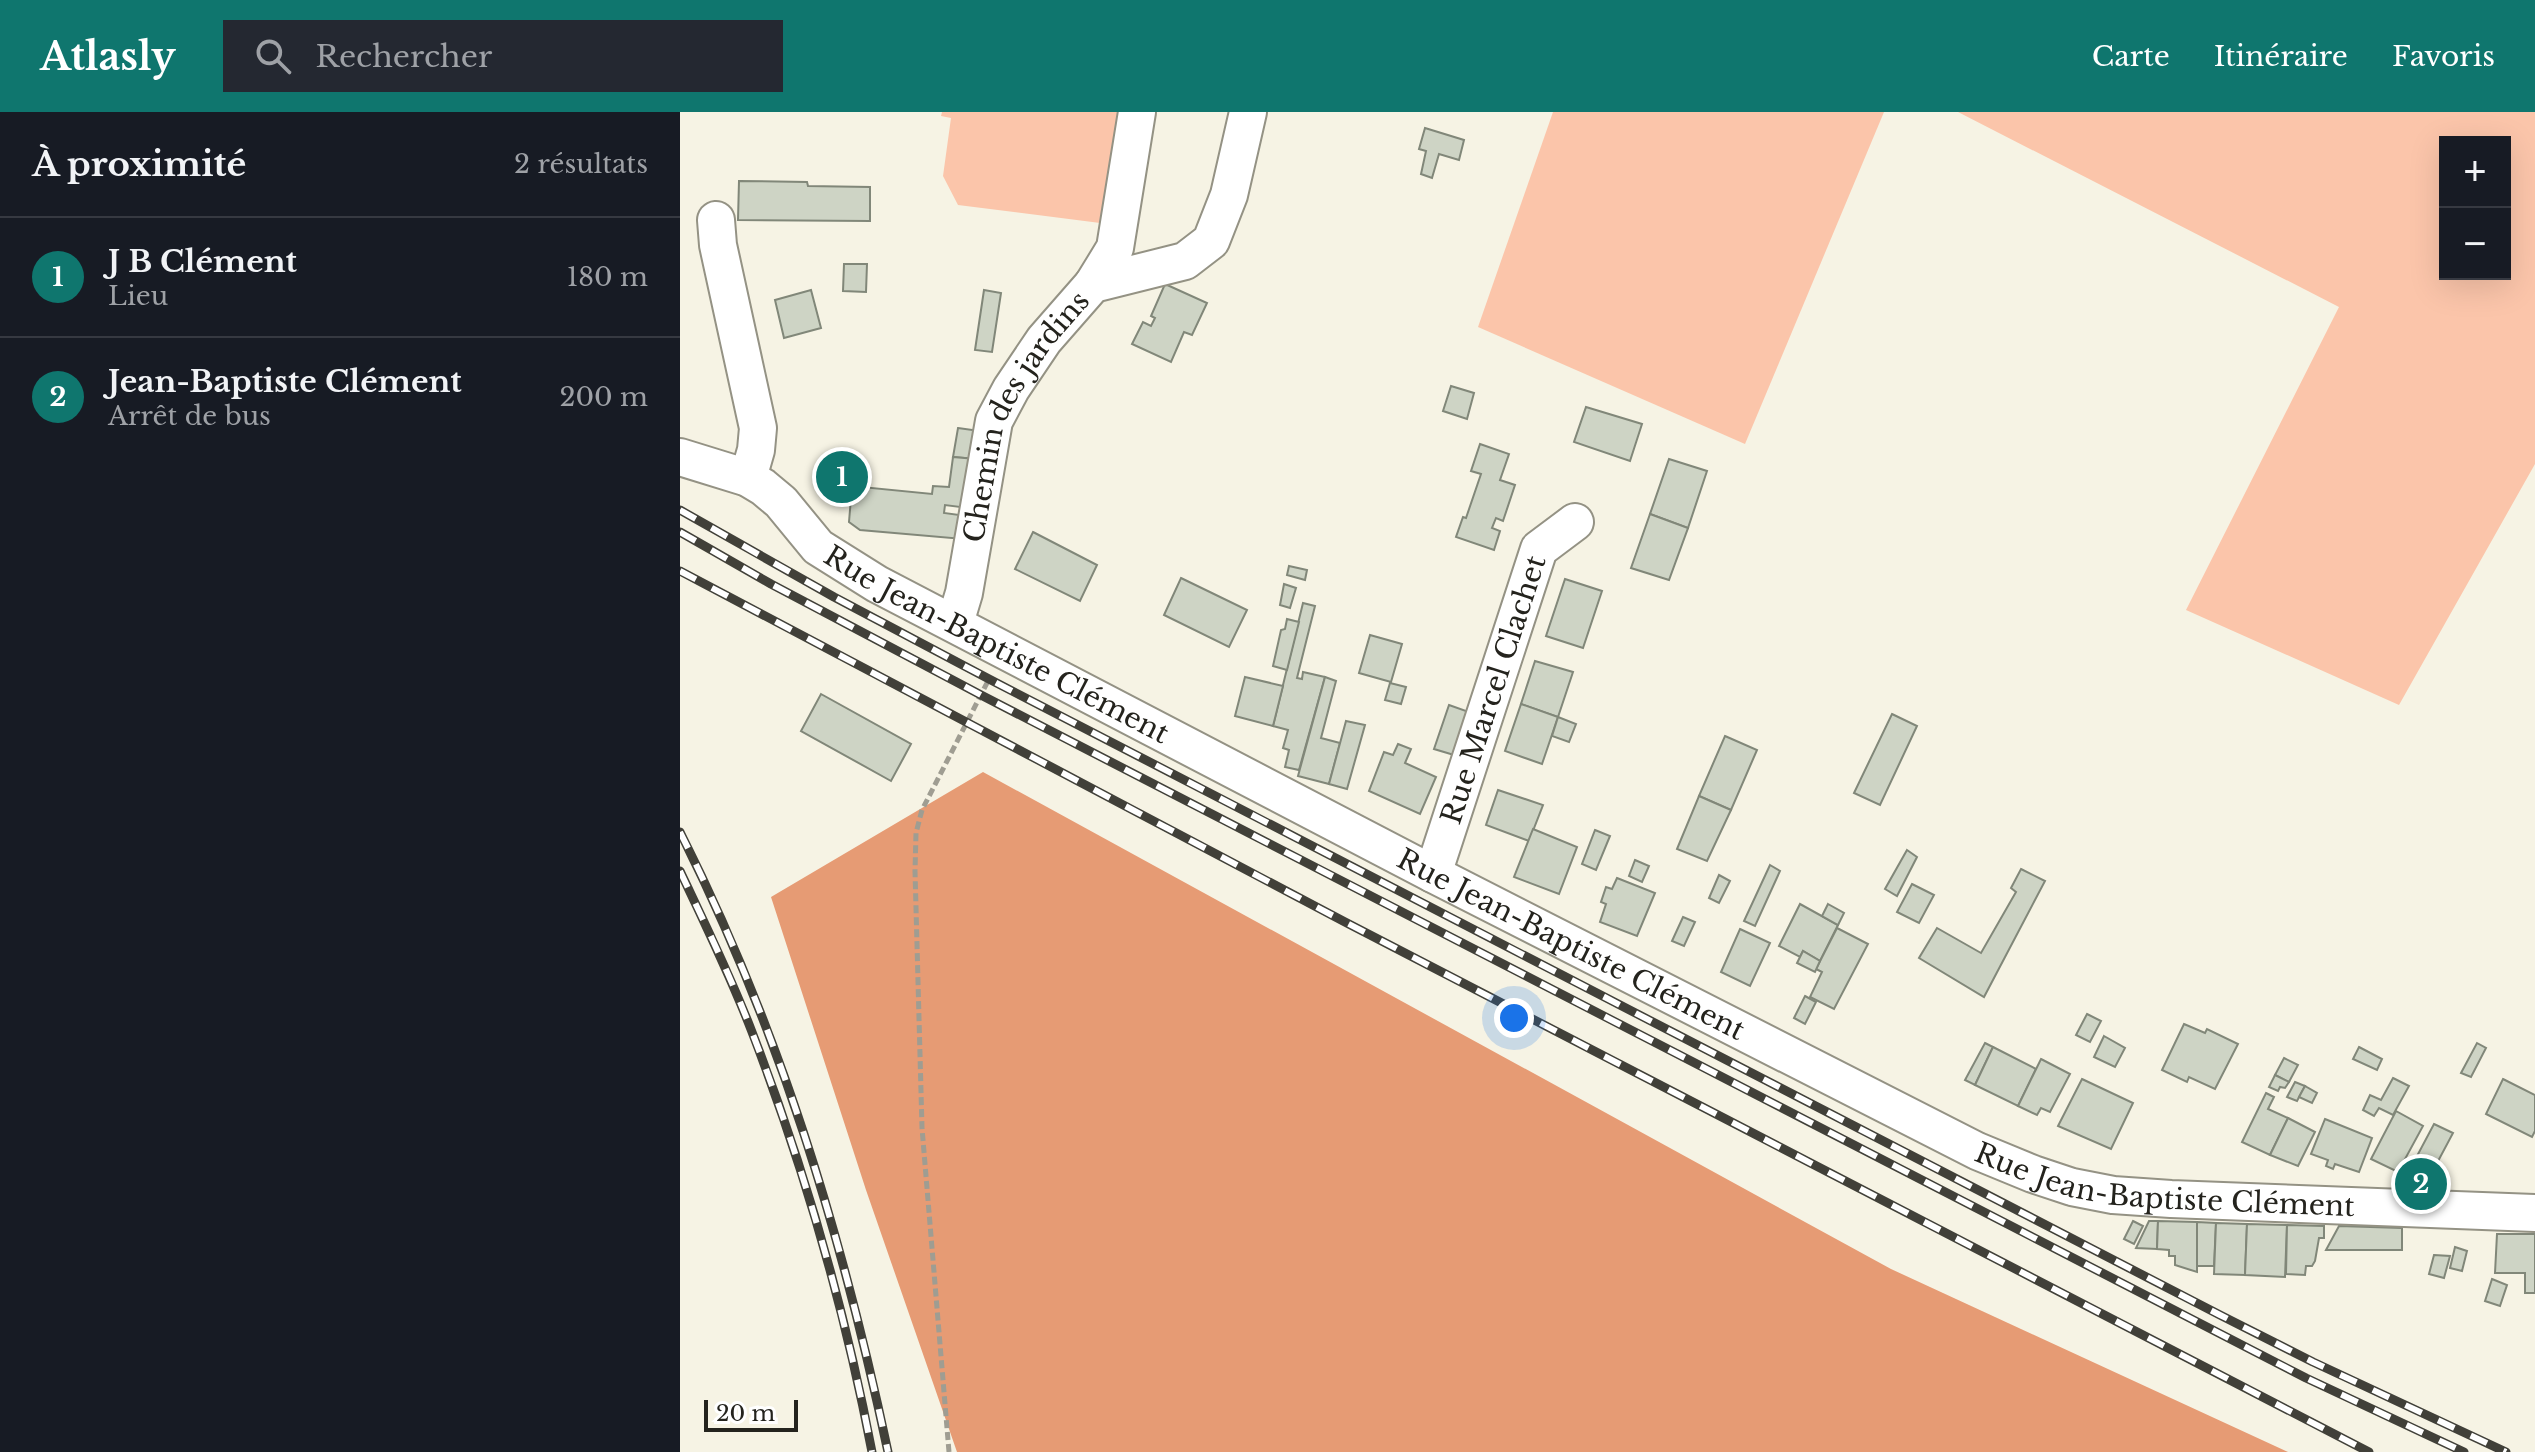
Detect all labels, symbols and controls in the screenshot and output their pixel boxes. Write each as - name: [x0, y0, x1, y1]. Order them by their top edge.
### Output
- search box: [223, 20, 783, 92]
- text: Atlasly: [40, 33, 175, 80]
- icon: search: [251, 34, 295, 78]
- text: Rechercher: [315, 38, 492, 75]
- text: Carte: [2092, 39, 2170, 74]
- text: Itinéraire: [2214, 39, 2348, 74]
- text: Favoris: [2392, 39, 2495, 74]
- map controls: [2439, 136, 2511, 280]
- button: +: [2439, 136, 2511, 208]
- text: À proximité: [32, 143, 246, 185]
- text: 2 résultats: [514, 148, 648, 180]
- button: −: [2439, 208, 2511, 280]
- text: J B Clément: [108, 243, 297, 280]
- text: 1: [52, 261, 64, 293]
- text: 180 m: [567, 261, 648, 293]
- text: Lieu: [108, 280, 168, 312]
- street label: Chemin des jardins: [956, 284, 1097, 545]
- text: Jean-Baptiste Clément: [108, 363, 462, 400]
- text: 2: [50, 381, 66, 413]
- text: 200 m: [559, 381, 648, 413]
- text: Arrêt de bus: [108, 400, 271, 432]
- pin: 1: [816, 447, 868, 507]
- street label: Rue Jean-Baptiste Clément: [817, 538, 1175, 751]
- street label: Rue Marcel Clachet: [1434, 551, 1554, 828]
- street label: Rue Jean-Baptiste Clément: [1391, 841, 1751, 1048]
- your location: [1494, 998, 1534, 1038]
- street label: Rue Jean-Baptiste Clément: [1970, 1135, 2356, 1224]
- pin: 2: [2395, 1154, 2447, 1214]
- scale bar: [704, 1396, 798, 1432]
- text: 20 m: [716, 1400, 775, 1427]

